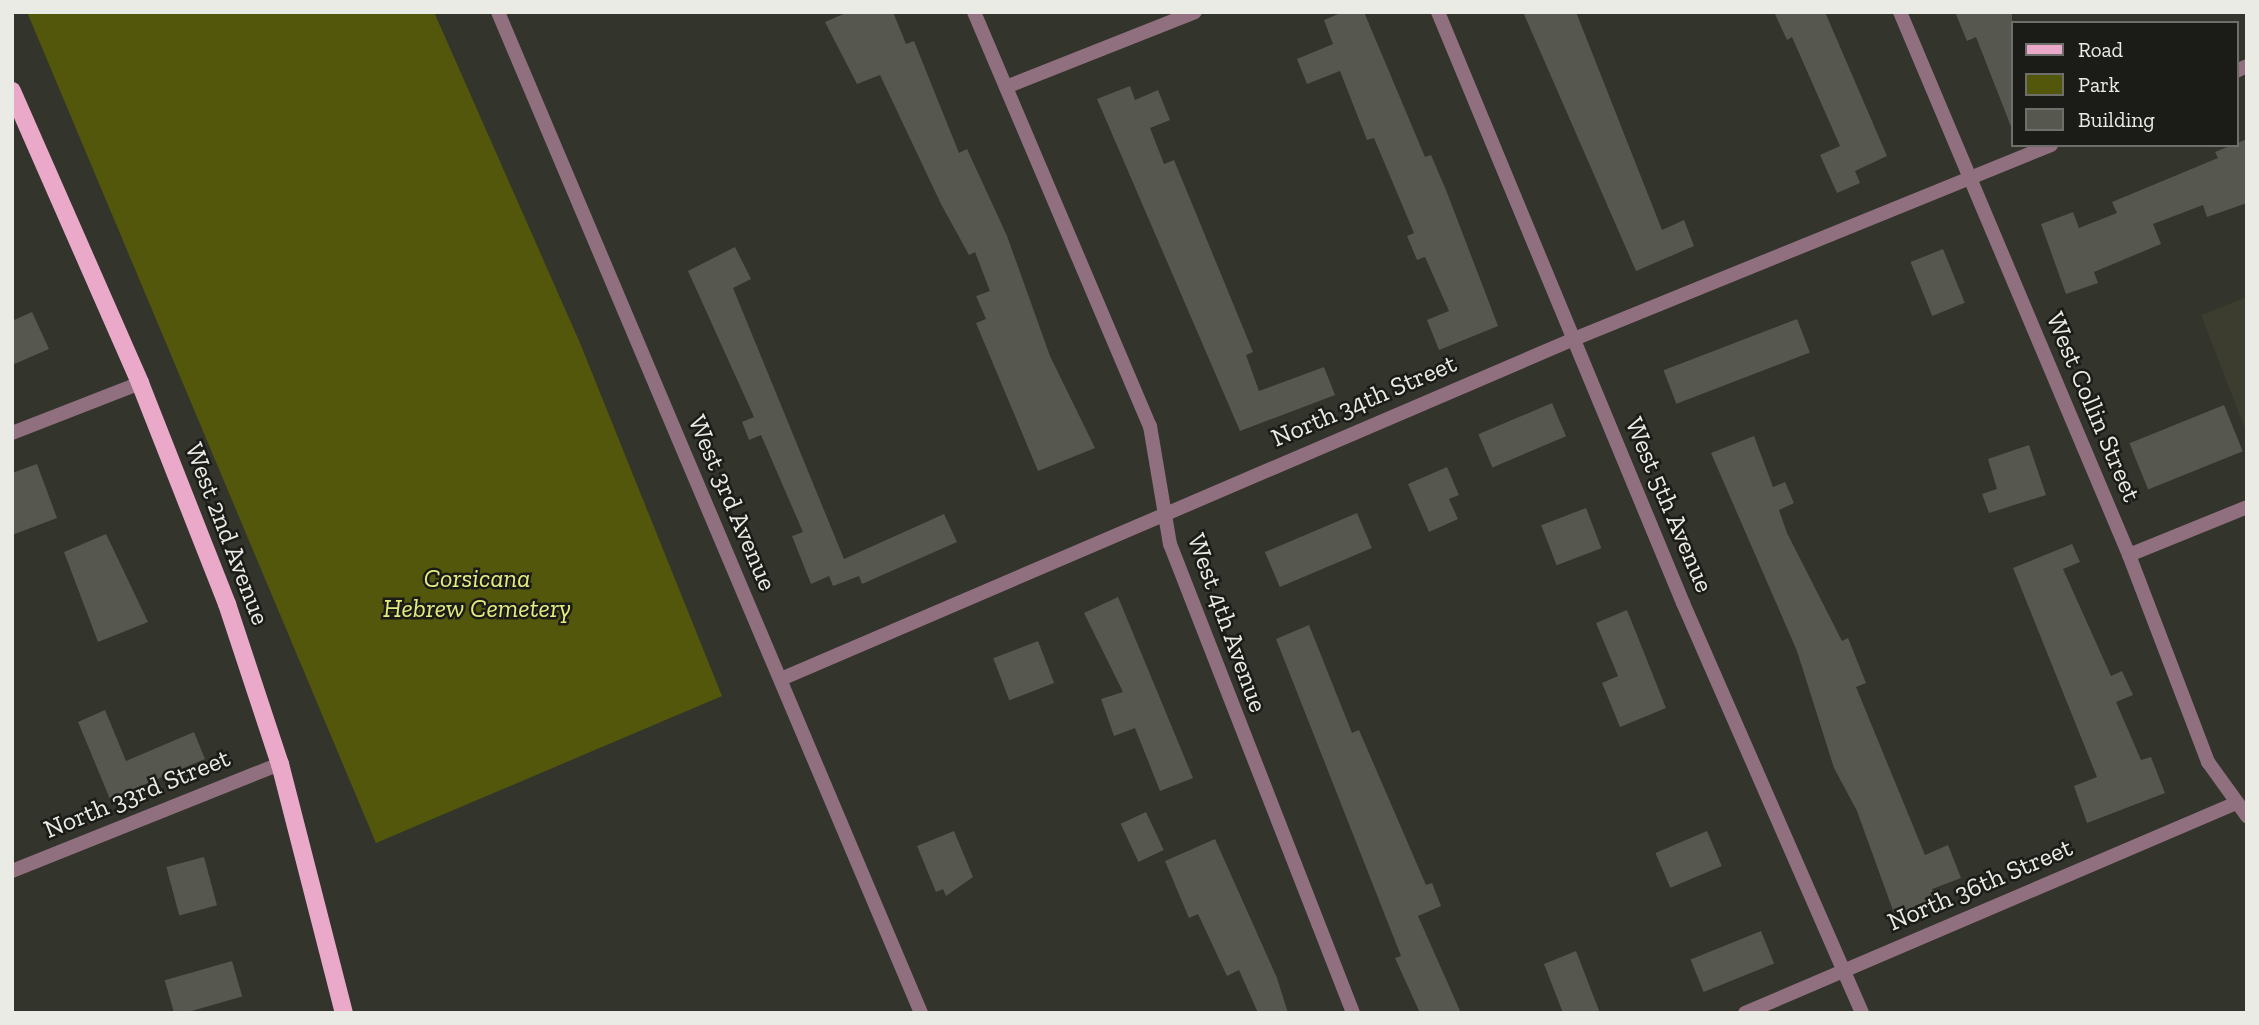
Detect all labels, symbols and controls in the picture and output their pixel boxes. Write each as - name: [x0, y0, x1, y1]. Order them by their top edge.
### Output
- legend: [2010, 21, 2238, 147]
- text: Road: [2078, 37, 2123, 62]
- text: Park: [2078, 72, 2120, 97]
- text: Building: [2078, 107, 2155, 132]
- street label: West Collin Street: [2039, 308, 2147, 506]
- street label: North 34th Street: [1267, 348, 1461, 454]
- street label: West 3rd Avenue: [681, 410, 783, 596]
- street label: West 5th Avenue: [1618, 412, 1720, 598]
- street label: West 2nd Avenue: [178, 438, 276, 630]
- street label: West 4th Avenue: [1180, 529, 1274, 717]
- park label: Corsicana Hebrew Cemetery: [383, 563, 571, 624]
- street label: North 33rd Street: [39, 742, 235, 846]
- street label: North 36th Street: [1883, 832, 2077, 938]

